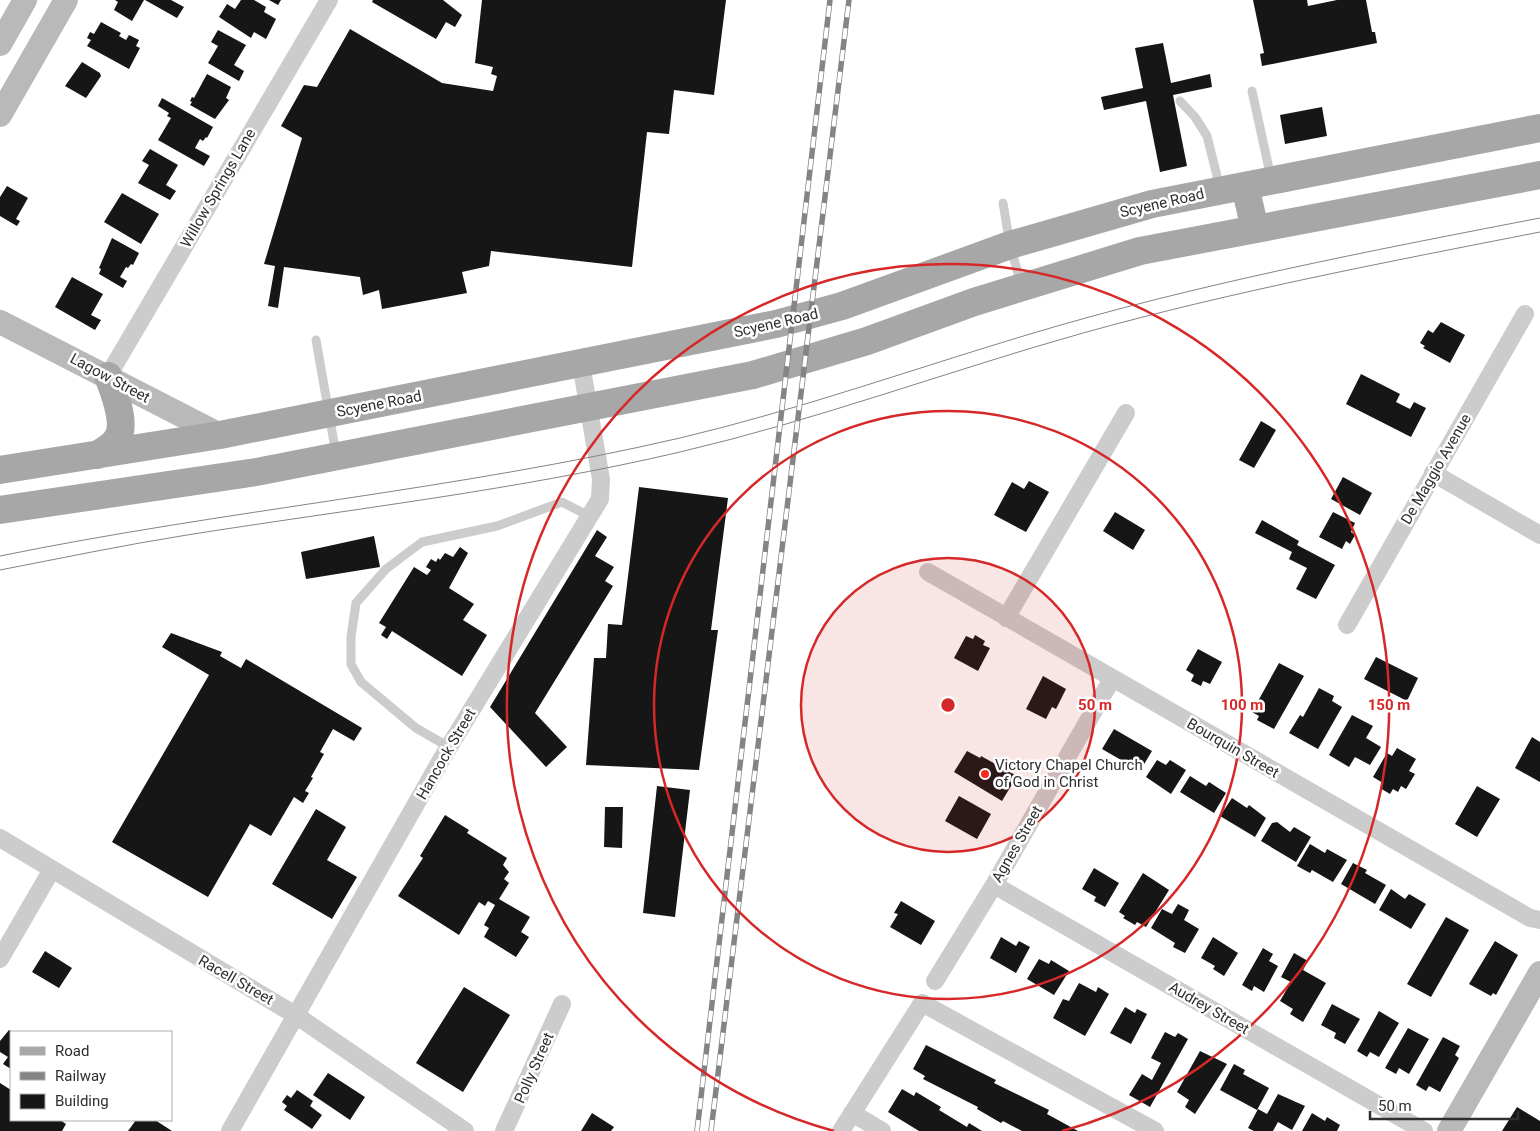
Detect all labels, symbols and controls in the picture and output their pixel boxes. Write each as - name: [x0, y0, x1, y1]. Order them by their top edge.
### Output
- street label: Willow Springs Lane: [177, 125, 259, 251]
- street label: Scyene Road: [1118, 185, 1206, 221]
- street label: Scyene Road: [732, 305, 820, 341]
- street label: Lagow Street: [67, 349, 153, 407]
- street label: Scyene Road: [335, 387, 423, 421]
- street label: De Maggio Avenue: [1397, 411, 1475, 527]
- centre of rings: [939, 696, 957, 714]
- text: 50 m: [1078, 696, 1112, 714]
- text: 100 m: [1221, 696, 1263, 714]
- text: 150 m: [1368, 696, 1410, 714]
- street label: Hancock Street: [413, 705, 479, 803]
- street label: Bourquin Street: [1184, 714, 1282, 782]
- place label: Victory Chapel Church of God in Christ: [995, 756, 1143, 791]
- marker: Victory Chapel Church of God in Christ: [979, 768, 991, 780]
- street label: Agnes Street: [988, 802, 1046, 886]
- street label: Racell Street: [195, 951, 277, 1009]
- street label: Audrey Street: [1166, 978, 1252, 1038]
- street label: Polly Street: [510, 1030, 558, 1106]
- legend: [10, 1031, 172, 1121]
- text: Road: [55, 1042, 89, 1060]
- text: Railway: [55, 1067, 106, 1085]
- scale bar: [1370, 1088, 1518, 1120]
- text: Building: [55, 1092, 109, 1110]
- text: 50 m: [1378, 1097, 1412, 1115]

